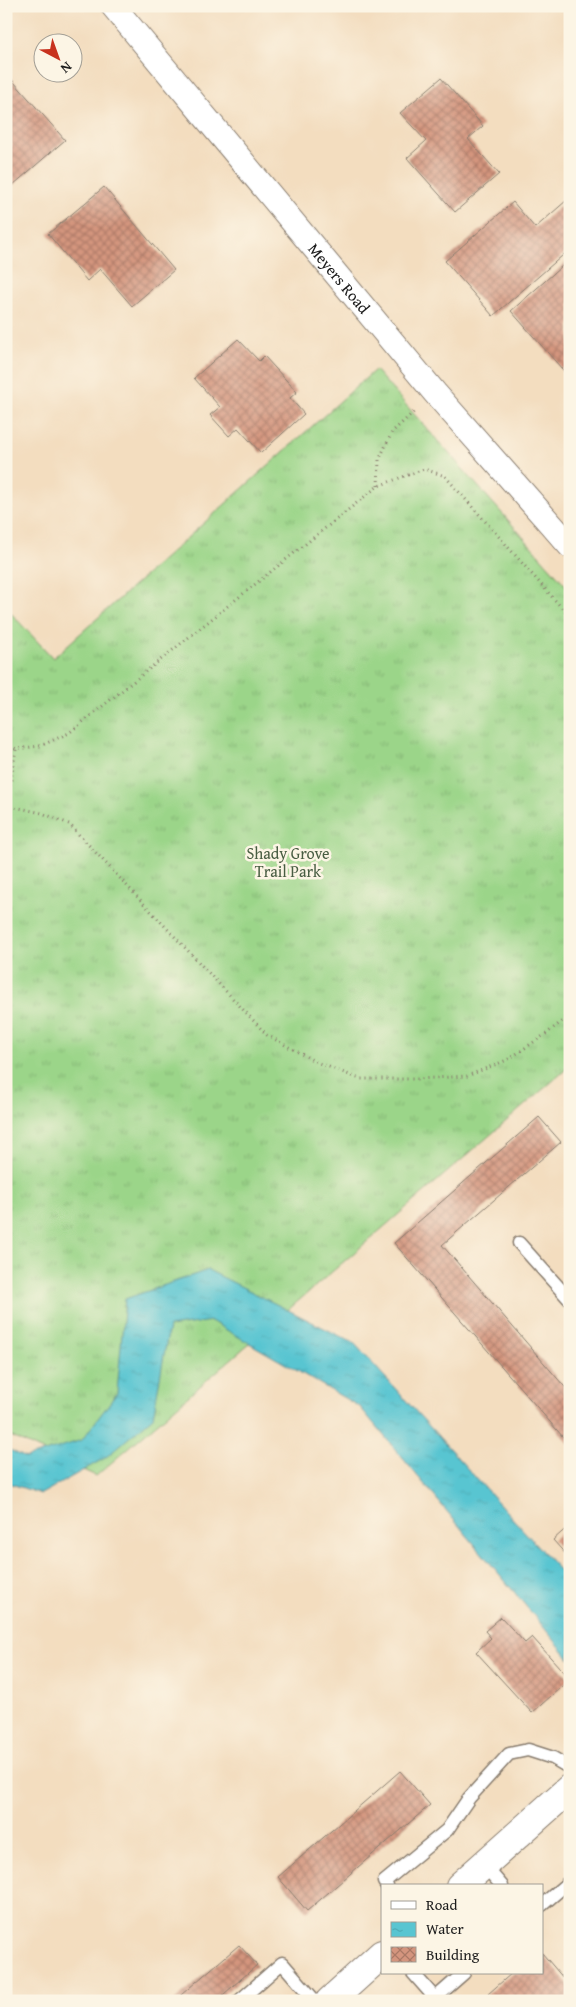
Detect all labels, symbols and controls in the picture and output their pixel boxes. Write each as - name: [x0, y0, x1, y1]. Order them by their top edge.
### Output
- north arrow: [32, 32, 82, 82]
- text: N: [56, 57, 77, 79]
- street label: Meyers Road: [303, 237, 376, 319]
- park label: Shady Grove Trail Park: [246, 841, 330, 883]
- legend: [381, 1884, 544, 1974]
- text: Road: [426, 1894, 457, 1915]
- text: Water: [426, 1918, 464, 1939]
- text: Building: [426, 1944, 480, 1965]

